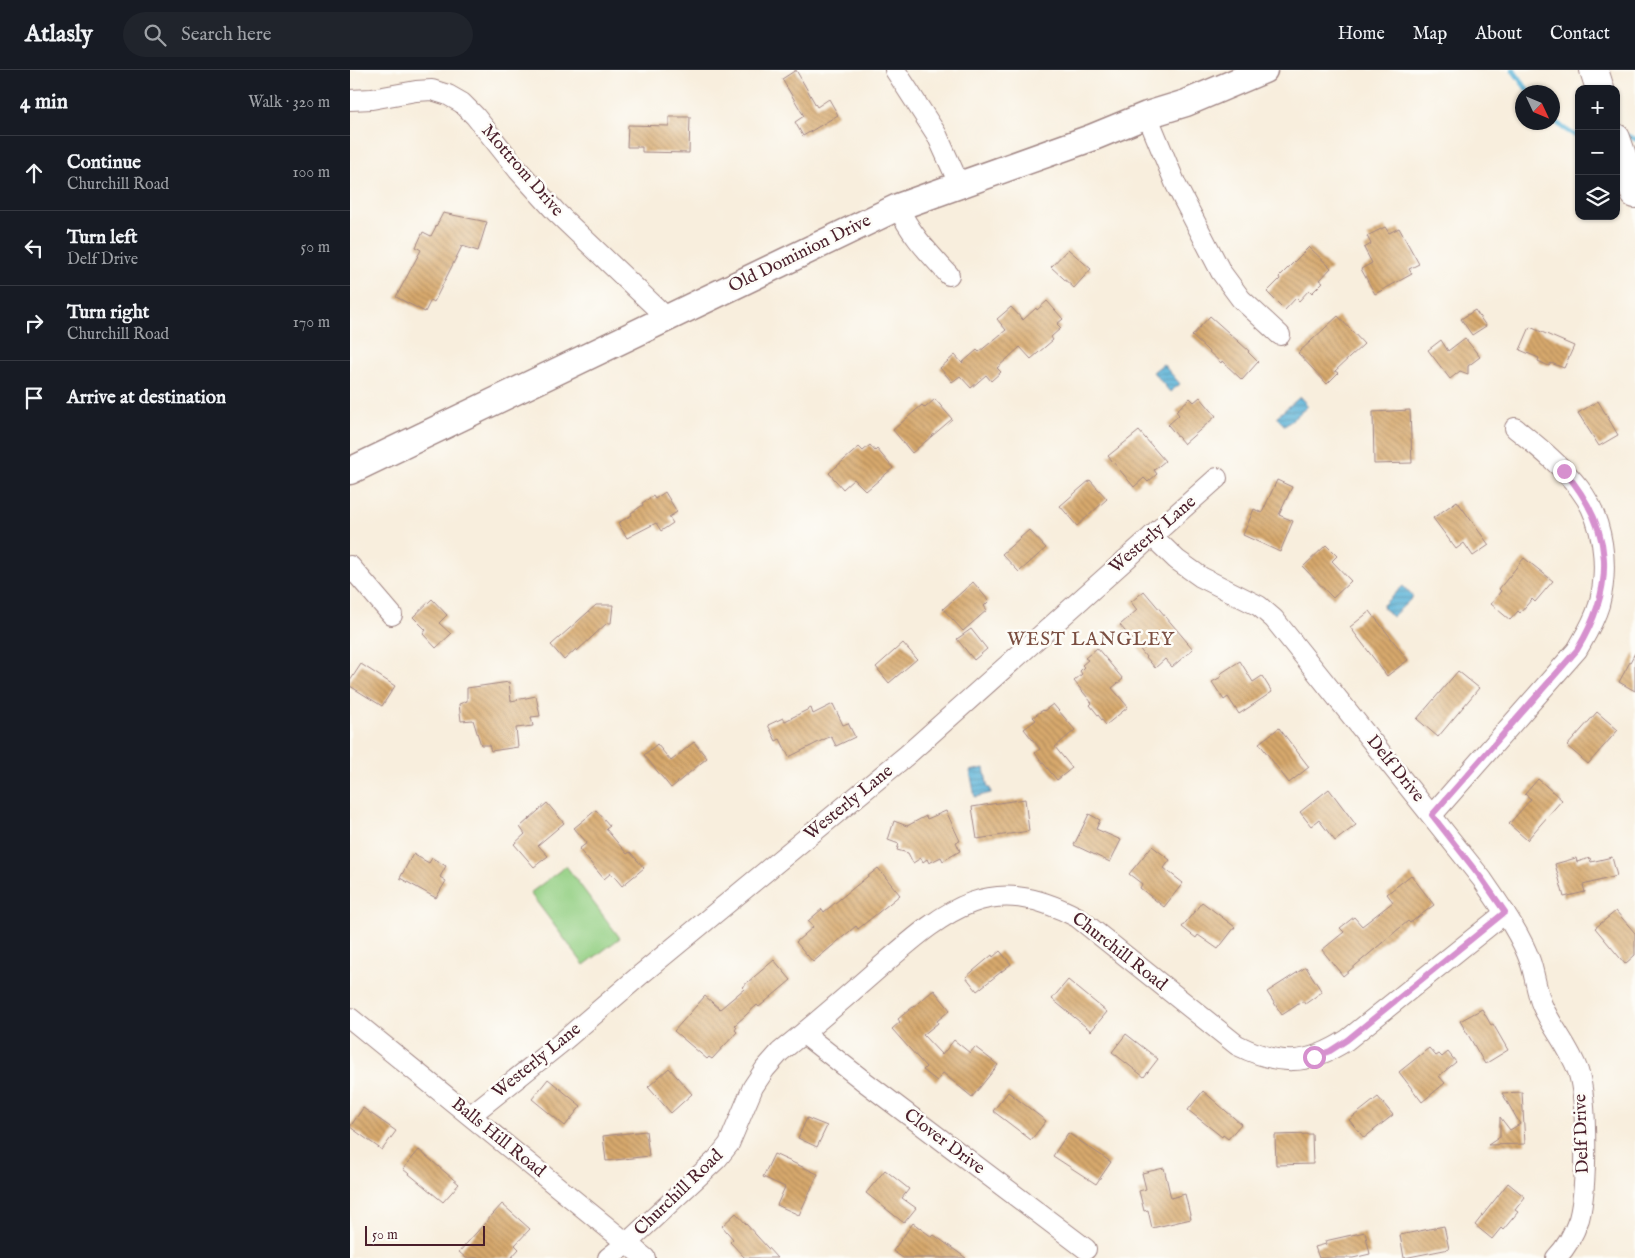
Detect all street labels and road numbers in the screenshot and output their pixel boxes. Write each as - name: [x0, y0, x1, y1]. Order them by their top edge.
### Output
- street label: Mottrom Drive: [476, 120, 568, 222]
- street label: Old Dominion Drive: [725, 210, 875, 298]
- street label: Westerly Lane: [1105, 491, 1201, 579]
- street label: Delf Drive: [1361, 731, 1429, 807]
- street label: Westerly Lane: [800, 760, 898, 846]
- street label: Churchill Road: [1067, 908, 1172, 997]
- street label: Westerly Lane: [488, 1018, 586, 1104]
- street label: Balls Hill Road: [446, 1093, 550, 1183]
- street label: Delf Drive: [1569, 1094, 1595, 1174]
- street label: Clover Drive: [899, 1104, 989, 1180]
- street label: Churchill Road: [630, 1145, 729, 1241]

